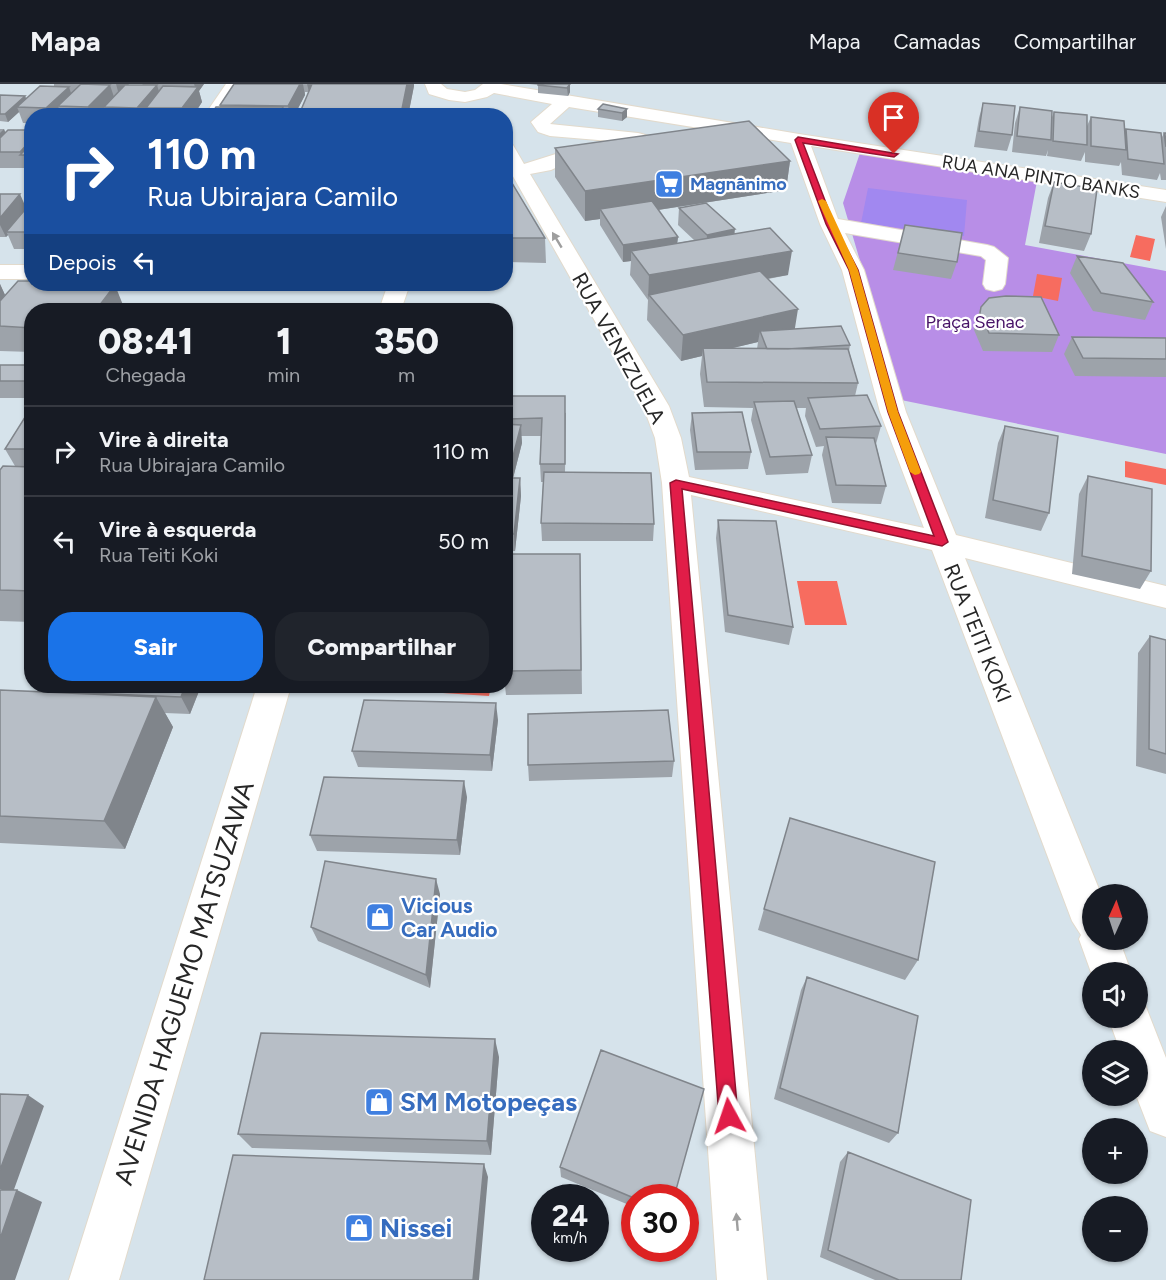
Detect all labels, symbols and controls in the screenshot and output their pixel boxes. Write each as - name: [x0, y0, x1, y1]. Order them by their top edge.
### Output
- text: Mapa: [30, 24, 101, 58]
- text: Mapa: [809, 29, 860, 54]
- text: Camadas: [893, 29, 981, 54]
- text: Compartilhar: [1014, 29, 1136, 54]
- pin: [868, 92, 919, 154]
- icon: arrive: [877, 101, 910, 134]
- text: 110 m: [147, 129, 256, 180]
- icon: right: [48, 132, 126, 210]
- street label: RUA ANA PINTO BANKS: [940, 150, 1142, 204]
- supermarket icon: Magnânimo: [653, 168, 685, 200]
- place label: Magnânimo: [690, 173, 787, 195]
- text: Rua Ubirajara Camilo: [147, 180, 398, 213]
- one-way arrow: [552, 232, 563, 248]
- icon: left: [128, 246, 161, 279]
- text: Depois: [48, 249, 116, 276]
- street label: RUA VENEZUELA: [567, 268, 671, 428]
- park label: Praça Senac: [926, 311, 1025, 333]
- text: 08:41: [98, 320, 193, 363]
- text: 1: [276, 320, 292, 363]
- text: 350: [374, 320, 439, 363]
- text: Chegada: [106, 363, 186, 387]
- text: min: [267, 363, 300, 387]
- text: m: [398, 363, 415, 387]
- text: Vire à direita: [99, 426, 229, 453]
- icon: right: [48, 435, 81, 468]
- text: 110 m: [433, 438, 489, 465]
- text: Rua Ubirajara Camilo: [99, 453, 285, 477]
- text: Vire à esquerda: [99, 516, 257, 543]
- icon: left: [48, 525, 81, 558]
- text: 50 m: [438, 528, 489, 555]
- text: Rua Teiti Koki: [99, 543, 218, 567]
- street label: RUA TEITI KOKI: [939, 560, 1017, 706]
- button: Sair: [48, 612, 263, 681]
- button: Compartilhar: [275, 612, 489, 681]
- street label: AVENIDA HAGUEMO MATSUZAWA: [107, 777, 261, 1189]
- north arrow: [1082, 884, 1148, 950]
- map controls: [1082, 884, 1148, 1262]
- place label: Vicious Car Audio: [401, 893, 498, 942]
- shop icon: Vicious Car Audio: [364, 901, 396, 933]
- button: sound: [1082, 962, 1148, 1028]
- button: layers: [1082, 1040, 1148, 1106]
- position arrow: [697, 1084, 761, 1148]
- shop icon: SM Motopeças: [363, 1086, 395, 1118]
- place label: SM Motopeças: [400, 1086, 577, 1118]
- button: +: [1082, 1118, 1148, 1184]
- speed limit sign: 30: [621, 1184, 699, 1262]
- button: −: [1082, 1196, 1148, 1262]
- text: 24: [552, 1197, 588, 1234]
- shop icon: Nissei: [343, 1212, 375, 1244]
- place label: Nissei: [380, 1212, 452, 1244]
- one-way arrow: [732, 1212, 742, 1231]
- text: km/h: [553, 1229, 587, 1247]

